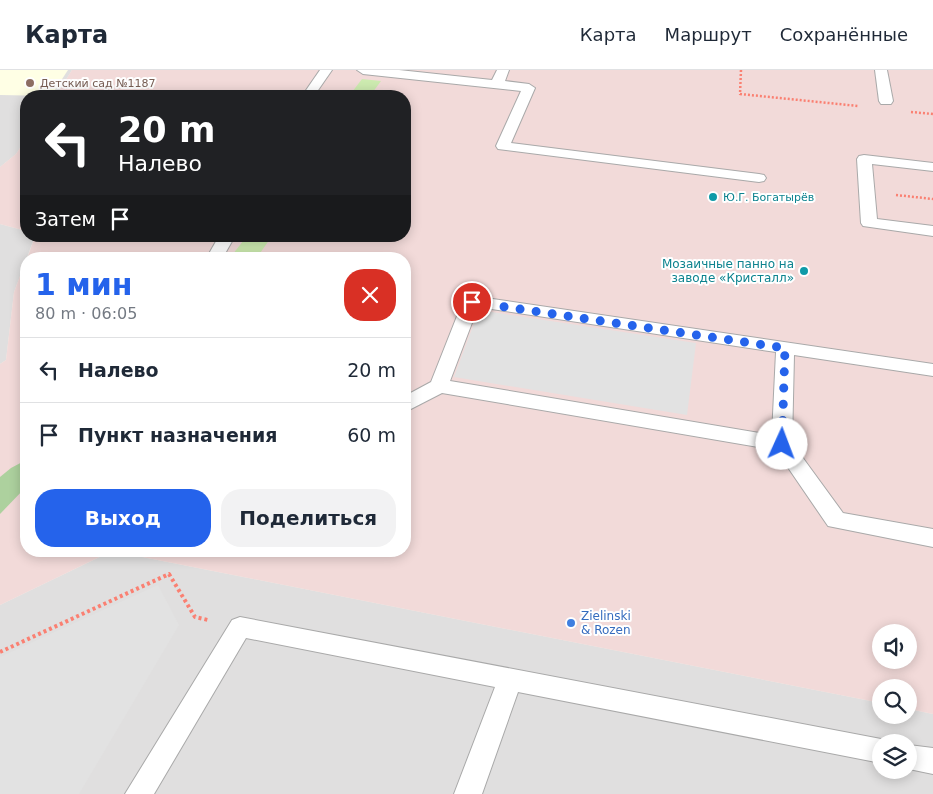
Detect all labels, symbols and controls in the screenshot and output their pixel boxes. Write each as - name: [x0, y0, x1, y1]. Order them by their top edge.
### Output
- text: Карта: [25, 21, 108, 49]
- text: Карта: [580, 24, 637, 45]
- text: Маршрут: [665, 24, 752, 45]
- text: Сохранённые: [780, 24, 908, 45]
- marker: Детский сад №1187: [24, 77, 36, 89]
- place label: Детский сад №1187: [40, 77, 156, 90]
- icon: left: [35, 110, 100, 175]
- text: 20 m: [118, 110, 215, 150]
- text: Налево: [118, 151, 202, 176]
- marker: Ю.Г. Богатырёв: [707, 191, 719, 203]
- place label: Ю.Г. Богатырёв: [723, 191, 814, 204]
- icon: arrive: [106, 205, 134, 233]
- text: Затем: [35, 208, 96, 230]
- place label: Мозаичные панно на заводе «Кристалл»: [662, 257, 794, 285]
- marker: Мозаичные панно на заводе «Кристалл»: [798, 265, 810, 277]
- text: 1 мин: [35, 267, 133, 302]
- button: close: [344, 269, 396, 321]
- pin: [451, 281, 493, 323]
- icon: arrive: [458, 288, 486, 316]
- text: 80 m · 06:05: [35, 304, 137, 323]
- icon: left: [35, 356, 63, 384]
- text: Налево: [78, 359, 159, 381]
- text: 20 m: [347, 359, 396, 381]
- position arrow: [755, 417, 807, 469]
- icon: arrive: [35, 421, 63, 449]
- text: Пункт назначения: [78, 424, 277, 446]
- text: 60 m: [347, 424, 396, 446]
- button: Выход: [35, 489, 211, 547]
- button: Поделиться: [221, 489, 396, 547]
- place label: Zielinski & Rozen: [581, 609, 631, 637]
- marker: Zielinski & Rozen: [565, 617, 577, 629]
- map controls: [872, 624, 917, 779]
- button: sound: [872, 624, 917, 669]
- button: search: [872, 679, 917, 724]
- button: layers: [872, 734, 917, 779]

